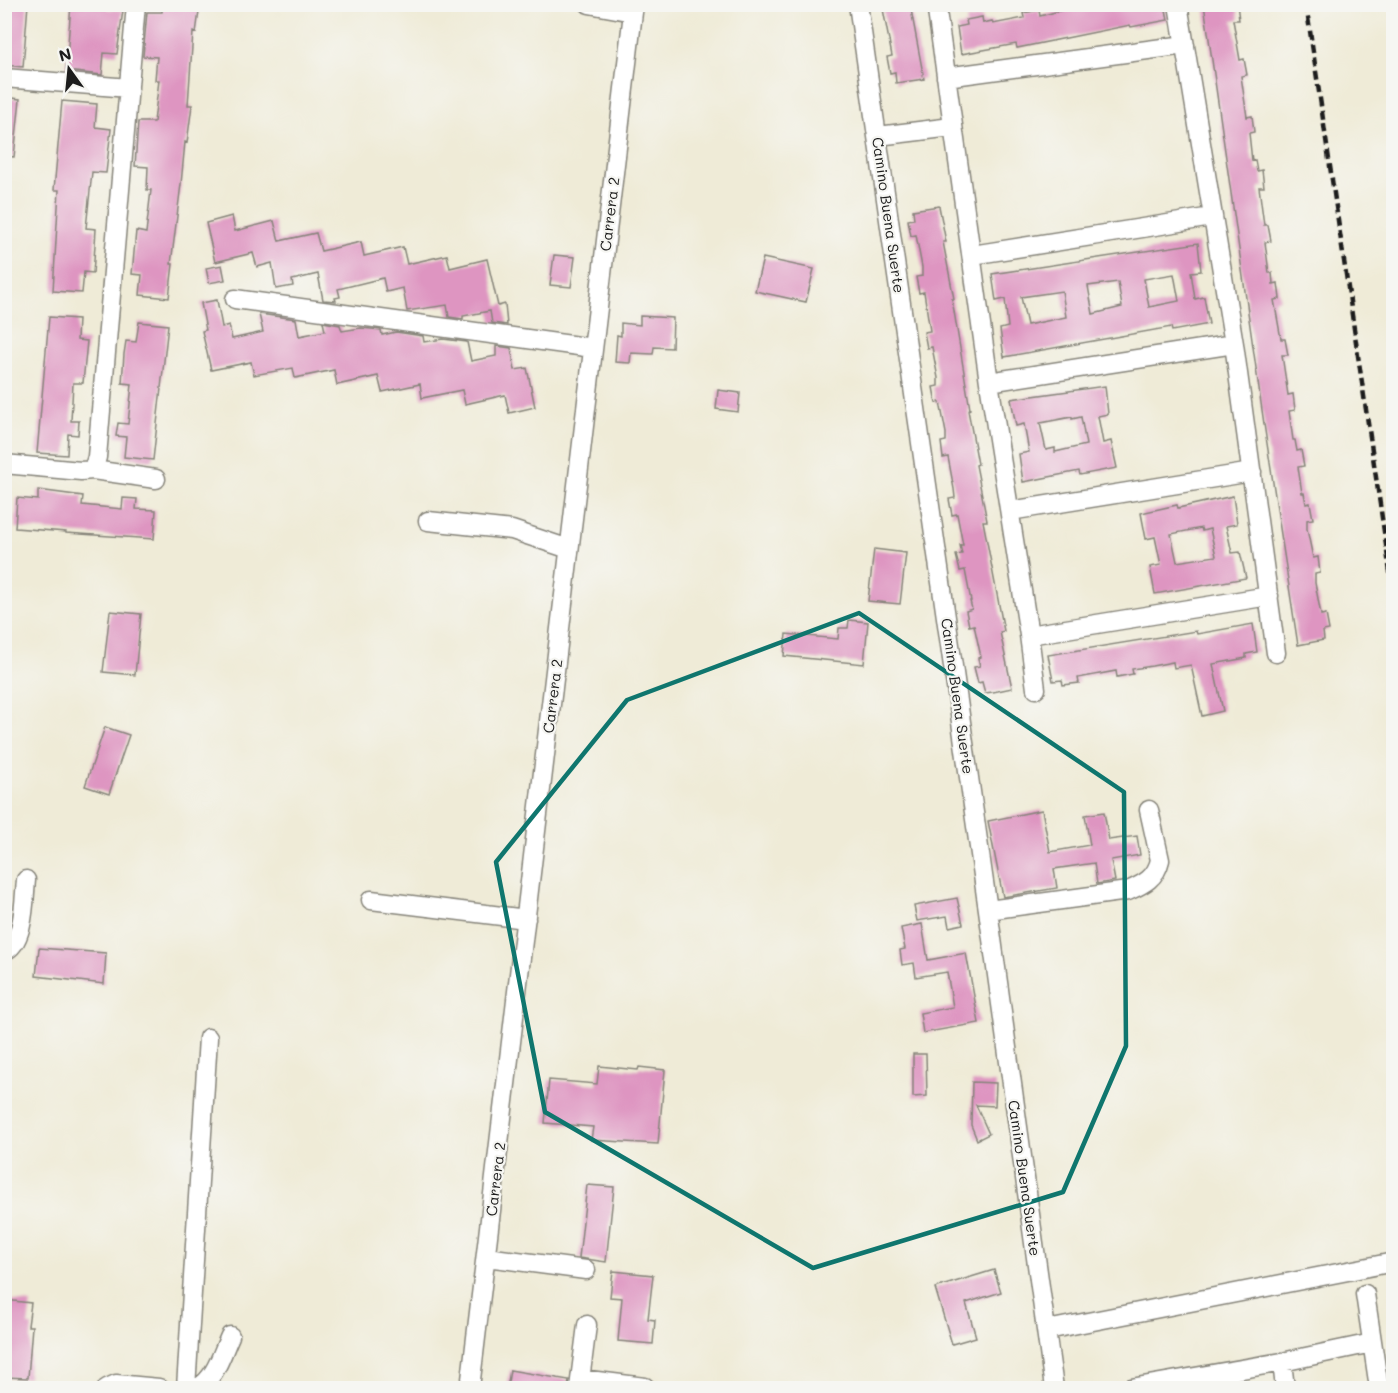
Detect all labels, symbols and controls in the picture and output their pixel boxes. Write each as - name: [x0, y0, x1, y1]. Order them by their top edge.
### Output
- north arrow: [39, 39, 99, 99]
- text: N: [56, 42, 74, 66]
- street label: Camino Buena Suerte: [868, 136, 910, 294]
- street label: Carrera 2: [595, 176, 623, 252]
- street label: Camino Buena Suerte: [937, 617, 979, 775]
- street label: Carrera 2: [538, 658, 566, 734]
- street label: Camino Buena Suerte: [1004, 1099, 1046, 1257]
- street label: Carrera 2: [481, 1141, 509, 1217]

